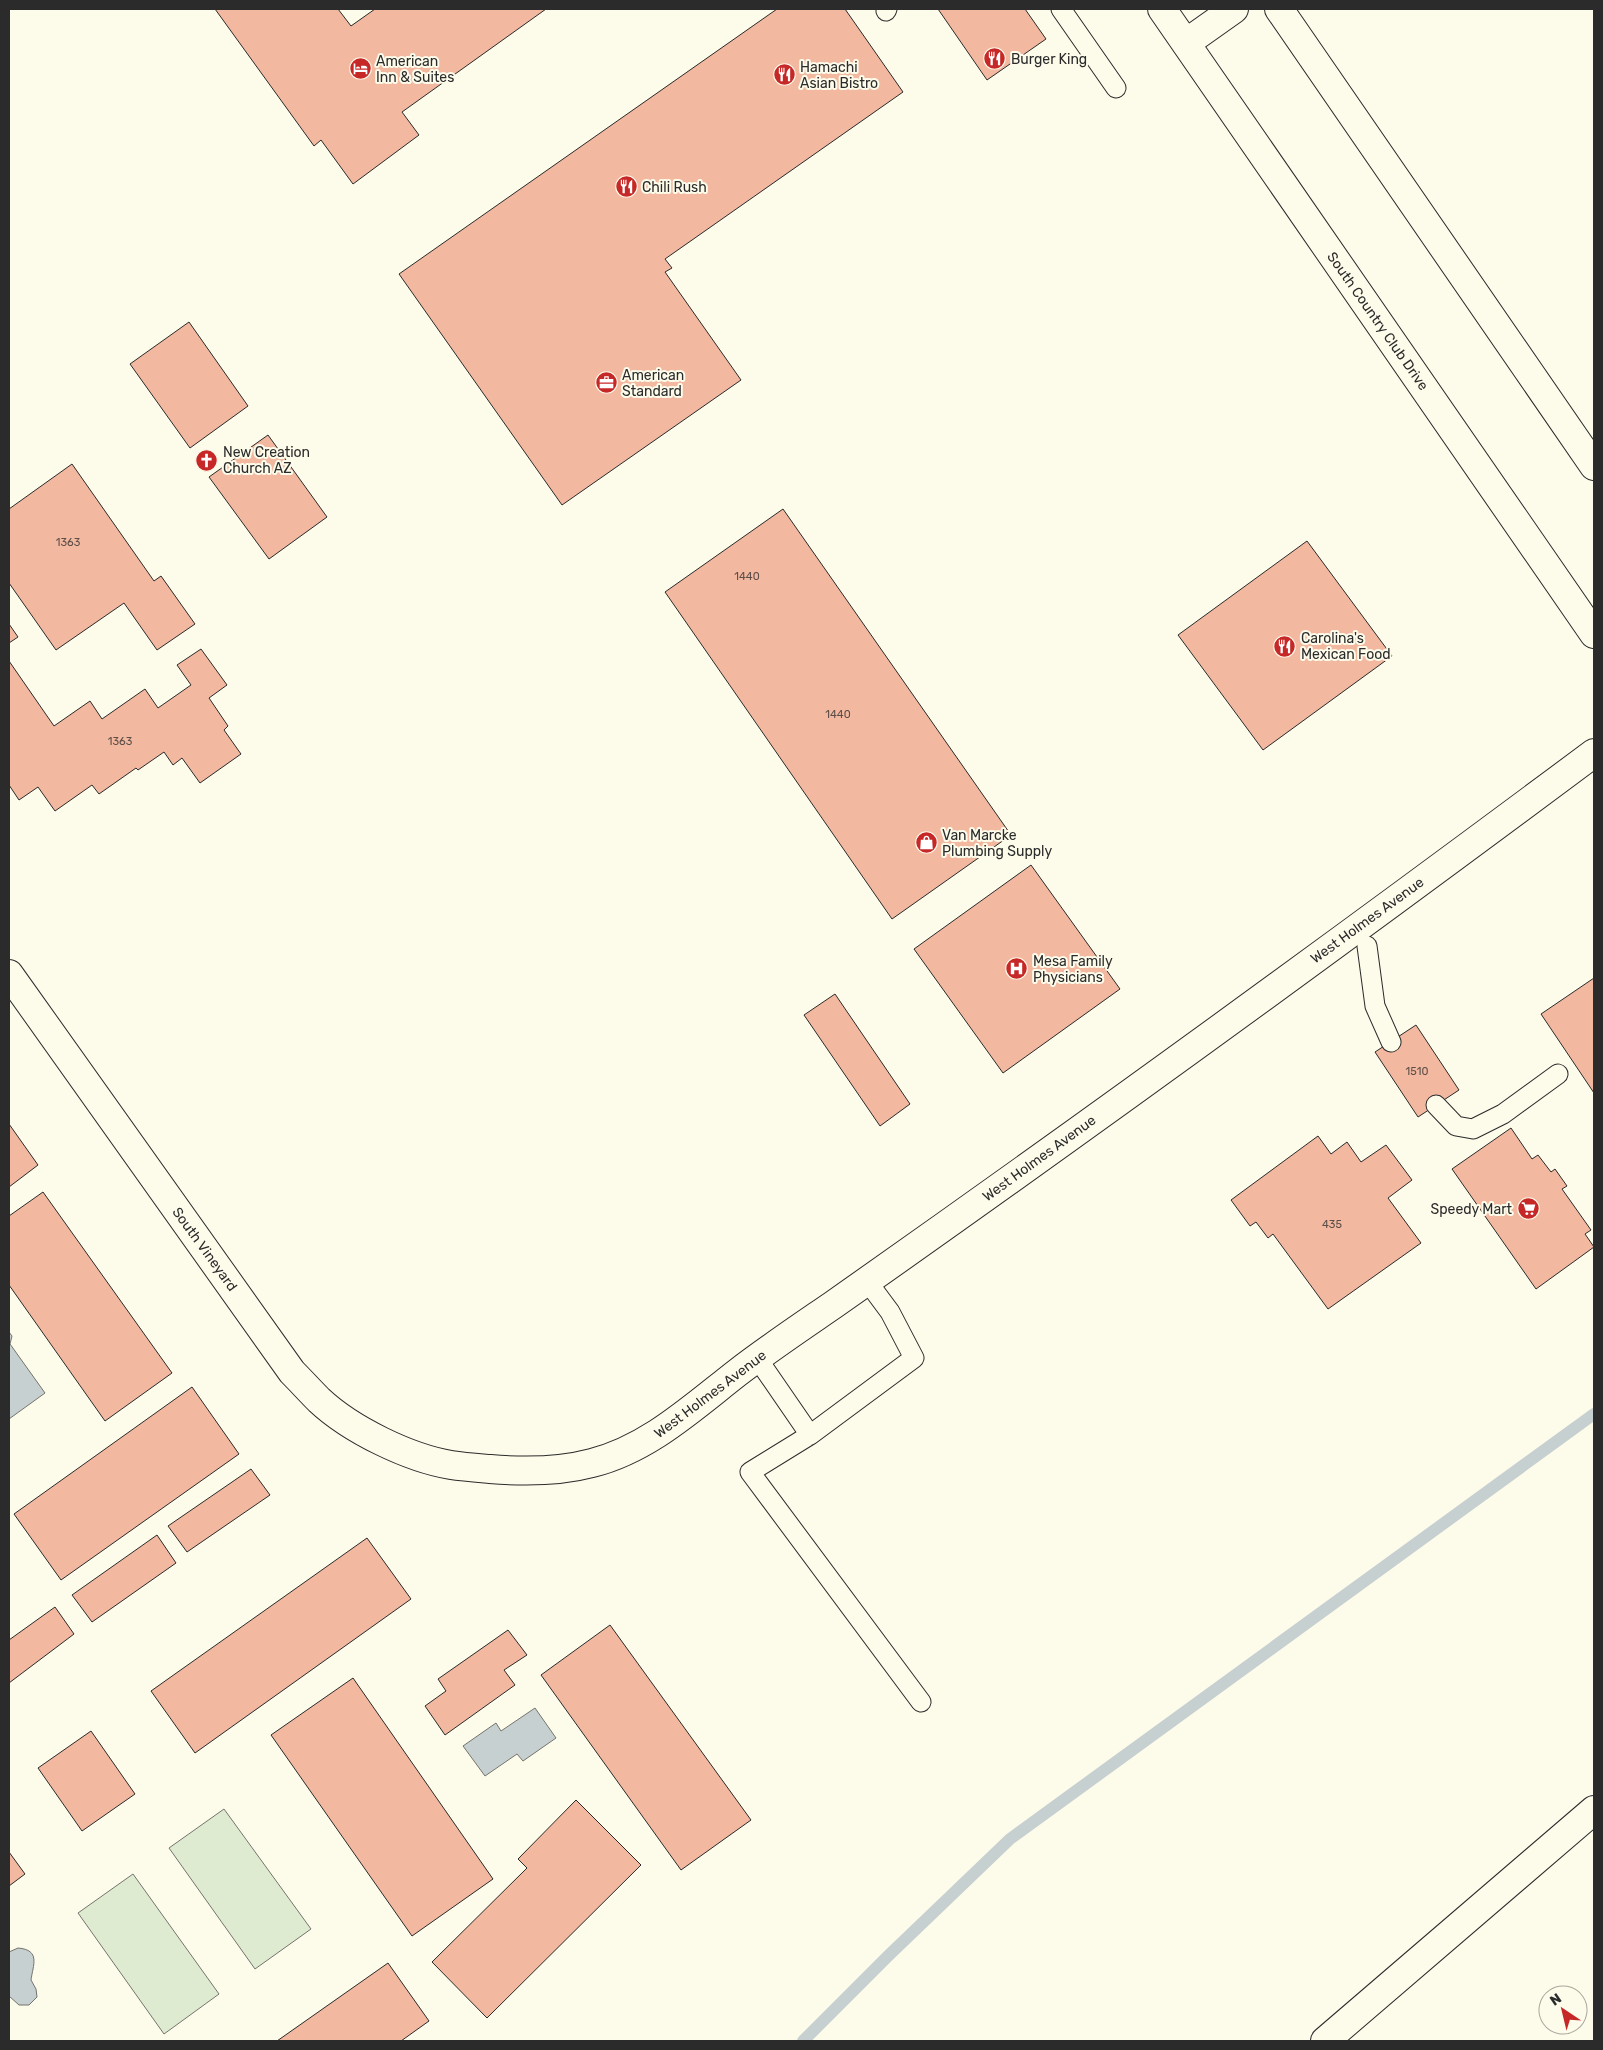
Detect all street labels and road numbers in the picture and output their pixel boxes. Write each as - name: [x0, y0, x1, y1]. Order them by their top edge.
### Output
- street label: South Country Club Drive: [1323, 249, 1432, 394]
- street label: West Holmes Avenue: [1307, 874, 1427, 967]
- street label: West Holmes Avenue: [979, 1112, 1099, 1205]
- street label: South Vineyard: [168, 1204, 241, 1295]
- street label: West Holmes Avenue: [651, 1347, 770, 1442]

